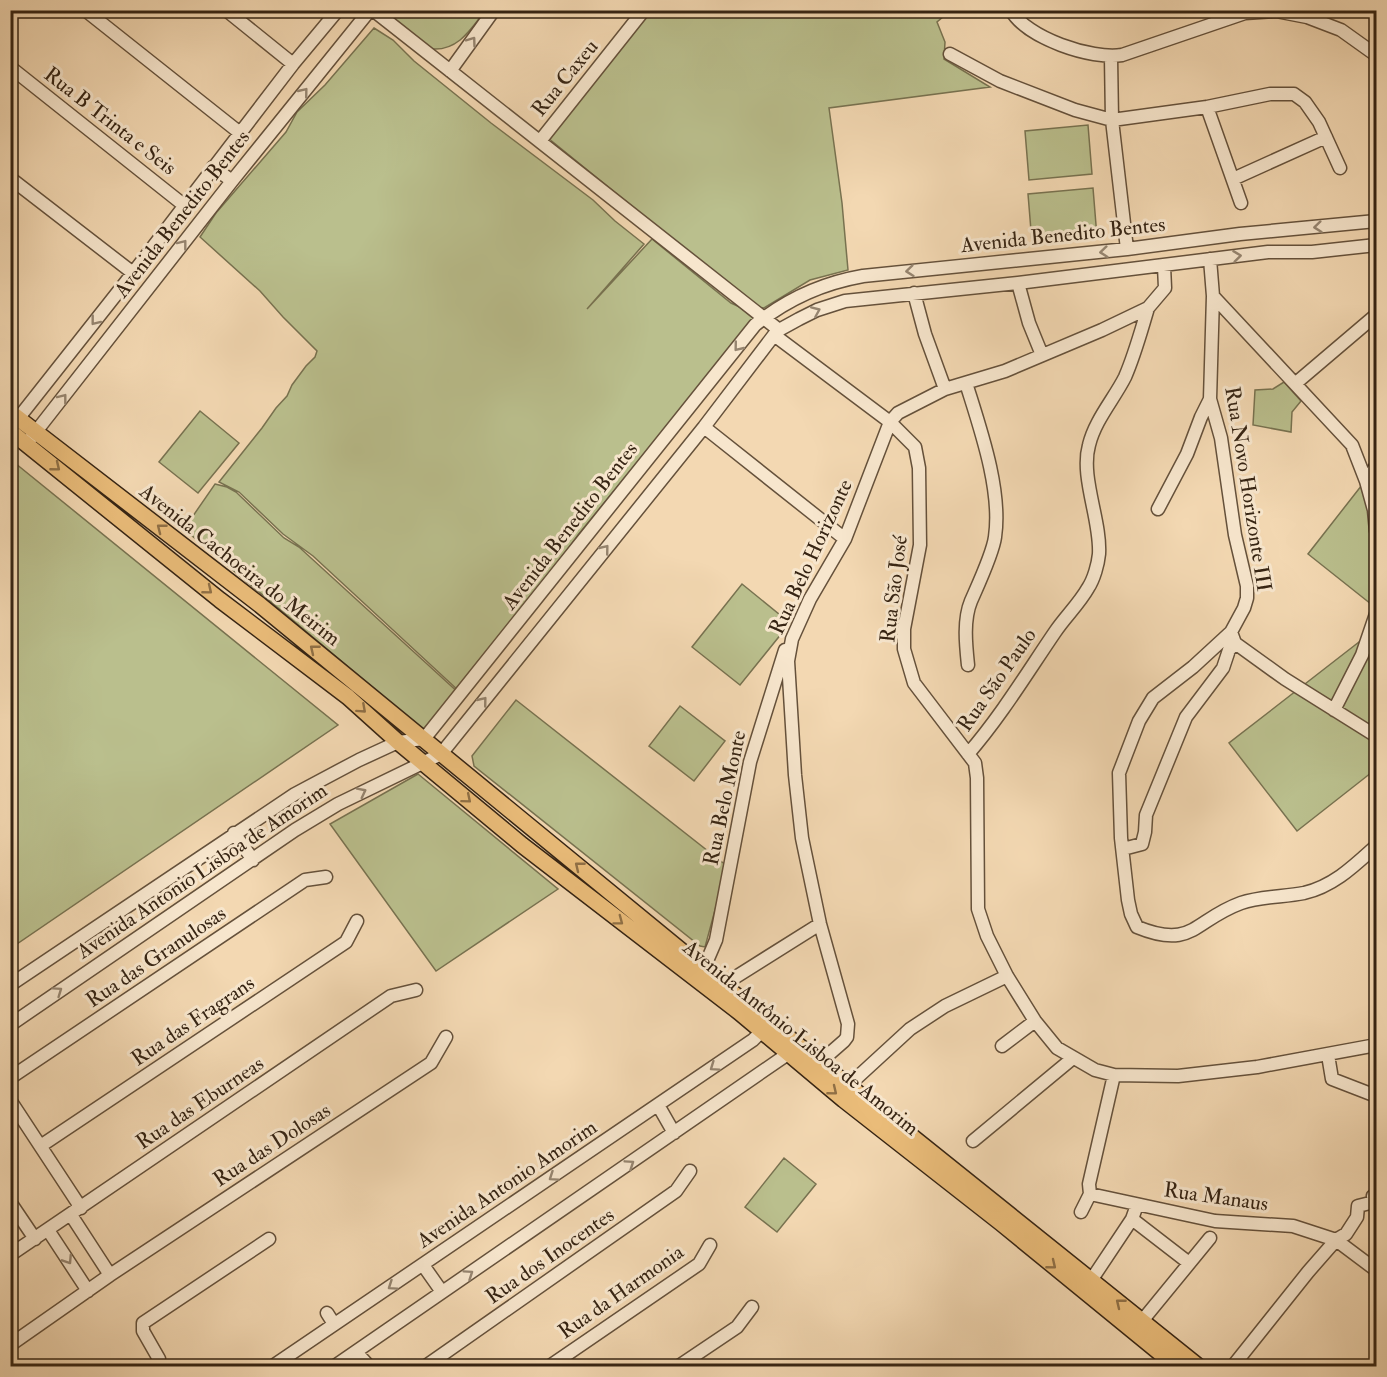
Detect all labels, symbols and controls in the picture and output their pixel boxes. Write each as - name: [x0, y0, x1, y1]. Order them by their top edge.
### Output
- street label: Rua Caxeu: [526, 34, 604, 122]
- one-way arrow: [465, 36, 476, 47]
- street label: Rua B Trinta e Seis: [38, 61, 182, 181]
- one-way arrow: [297, 88, 308, 99]
- street label: Avenida Benedito Bentes: [108, 125, 256, 304]
- street label: Avenida Benedito Bentes: [958, 211, 1167, 259]
- one-way arrow: [1314, 220, 1323, 233]
- one-way arrow: [175, 240, 186, 251]
- one-way arrow: [1099, 245, 1108, 258]
- one-way arrow: [1233, 250, 1242, 262]
- one-way arrow: [905, 264, 914, 277]
- one-way arrow: [809, 306, 820, 318]
- one-way arrow: [92, 315, 103, 326]
- one-way arrow: [734, 340, 745, 351]
- street label: Rua Novo Horizonte III: [1218, 385, 1278, 593]
- one-way arrow: [55, 394, 66, 405]
- street label: Avenida Benedito Bentes: [496, 437, 644, 616]
- one-way arrow: [49, 460, 60, 471]
- street label: Rua Belo Horizonte: [763, 475, 859, 639]
- street label: Avenida Cachoeira do Meirim: [133, 477, 346, 652]
- one-way arrow: [156, 525, 167, 536]
- street label: Rua São José: [874, 534, 914, 644]
- one-way arrow: [598, 545, 609, 556]
- one-way arrow: [201, 582, 212, 593]
- street label: Rua São Paulo: [951, 623, 1043, 737]
- one-way arrow: [310, 645, 321, 656]
- one-way arrow: [476, 697, 487, 708]
- one-way arrow: [355, 702, 366, 713]
- street label: Rua Belo Monte: [698, 728, 753, 868]
- street label: Avenida Antonio Lisboa de Amorim: [71, 777, 332, 966]
- one-way arrow: [355, 788, 366, 799]
- one-way arrow: [460, 792, 471, 803]
- one-way arrow: [575, 863, 586, 874]
- street label: Rua das Granulosas: [81, 900, 231, 1014]
- one-way arrow: [612, 913, 623, 924]
- street label: Avenida Antônio Lisboa de Amorim: [677, 934, 925, 1142]
- street label: Rua das Fragrans: [126, 970, 260, 1072]
- one-way arrow: [52, 987, 63, 998]
- street label: Rua das Eburneas: [131, 1050, 269, 1156]
- one-way arrow: [710, 1060, 721, 1071]
- one-way arrow: [827, 1084, 838, 1095]
- street label: Rua das Dolosas: [208, 1097, 336, 1193]
- street label: Avenida Antonio Amorim: [411, 1114, 602, 1255]
- one-way arrow: [623, 1160, 634, 1171]
- one-way arrow: [549, 1170, 560, 1181]
- street label: Rua Manaus: [1162, 1176, 1270, 1218]
- street label: Rua dos Inocentes: [480, 1202, 620, 1310]
- street label: Rua da Harmonia: [553, 1239, 689, 1345]
- one-way arrow: [61, 1254, 72, 1265]
- one-way arrow: [1045, 1258, 1056, 1269]
- one-way arrow: [462, 1270, 473, 1281]
- one-way arrow: [387, 1279, 398, 1290]
- one-way arrow: [1116, 1299, 1127, 1310]

